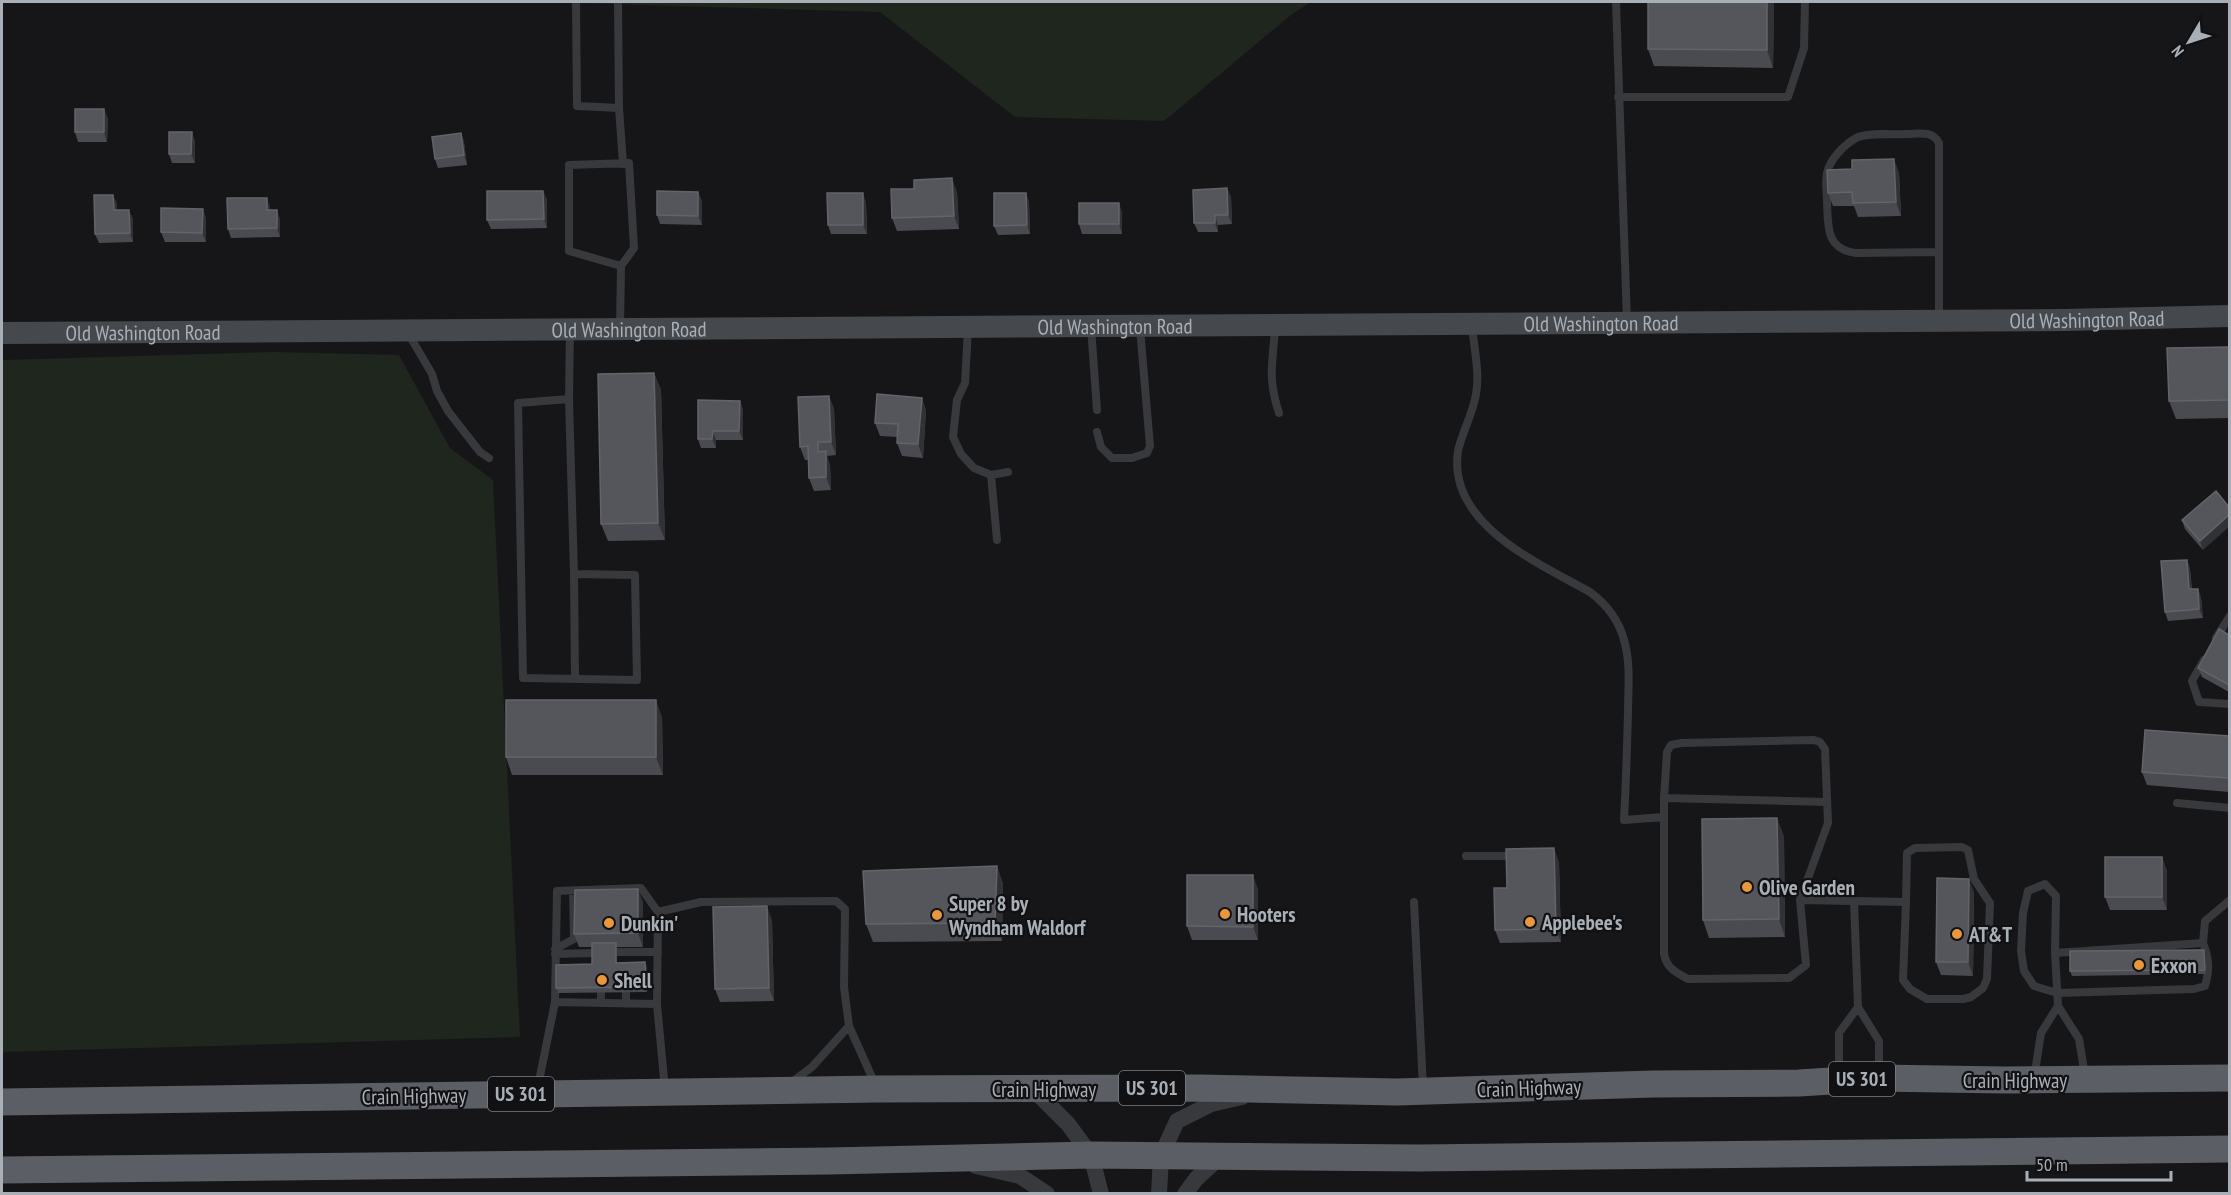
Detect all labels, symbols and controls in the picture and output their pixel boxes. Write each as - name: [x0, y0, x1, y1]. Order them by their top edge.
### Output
- north arrow: [2159, 12, 2219, 72]
- text: N: [2167, 42, 2188, 61]
- street label: Old Washington Road: [2009, 304, 2165, 334]
- street label: Old Washington Road: [1523, 309, 1679, 337]
- street label: Old Washington Road: [1037, 312, 1193, 340]
- street label: Old Washington Road: [551, 315, 707, 343]
- street label: Old Washington Road: [65, 318, 221, 346]
- place label: Olive Garden: [1759, 874, 1855, 901]
- marker: Olive Garden: [1740, 880, 1754, 894]
- place label: Super 8 by Wyndham Waldorf: [948, 890, 1087, 941]
- place label: Hooters: [1237, 901, 1296, 928]
- marker: Hooters: [1218, 907, 1232, 921]
- marker: Super 8 by Wyndham Waldorf: [930, 908, 944, 922]
- place label: Applebee's: [1541, 909, 1622, 936]
- place label: Dunkin': [621, 910, 678, 937]
- marker: Applebee's: [1523, 915, 1537, 929]
- marker: Dunkin': [602, 916, 616, 930]
- place label: AT&T: [1968, 921, 2012, 948]
- marker: AT&T: [1950, 927, 1964, 941]
- place label: Exxon: [2151, 952, 2197, 979]
- marker: Exxon: [2132, 958, 2146, 972]
- place label: Shell: [614, 967, 653, 994]
- marker: Shell: [595, 973, 609, 987]
- road number: US 301: [1829, 1062, 1895, 1096]
- street label: Crain Highway: [1963, 1067, 2067, 1094]
- road number: US 301: [1119, 1071, 1185, 1105]
- street label: Crain Highway: [1476, 1073, 1582, 1103]
- street label: Crain Highway: [992, 1076, 1096, 1103]
- road number: US 301: [488, 1077, 554, 1111]
- street label: Crain Highway: [361, 1082, 467, 1110]
- scale bar: [2027, 1144, 2171, 1182]
- text: 50 m: [2036, 1153, 2068, 1176]

